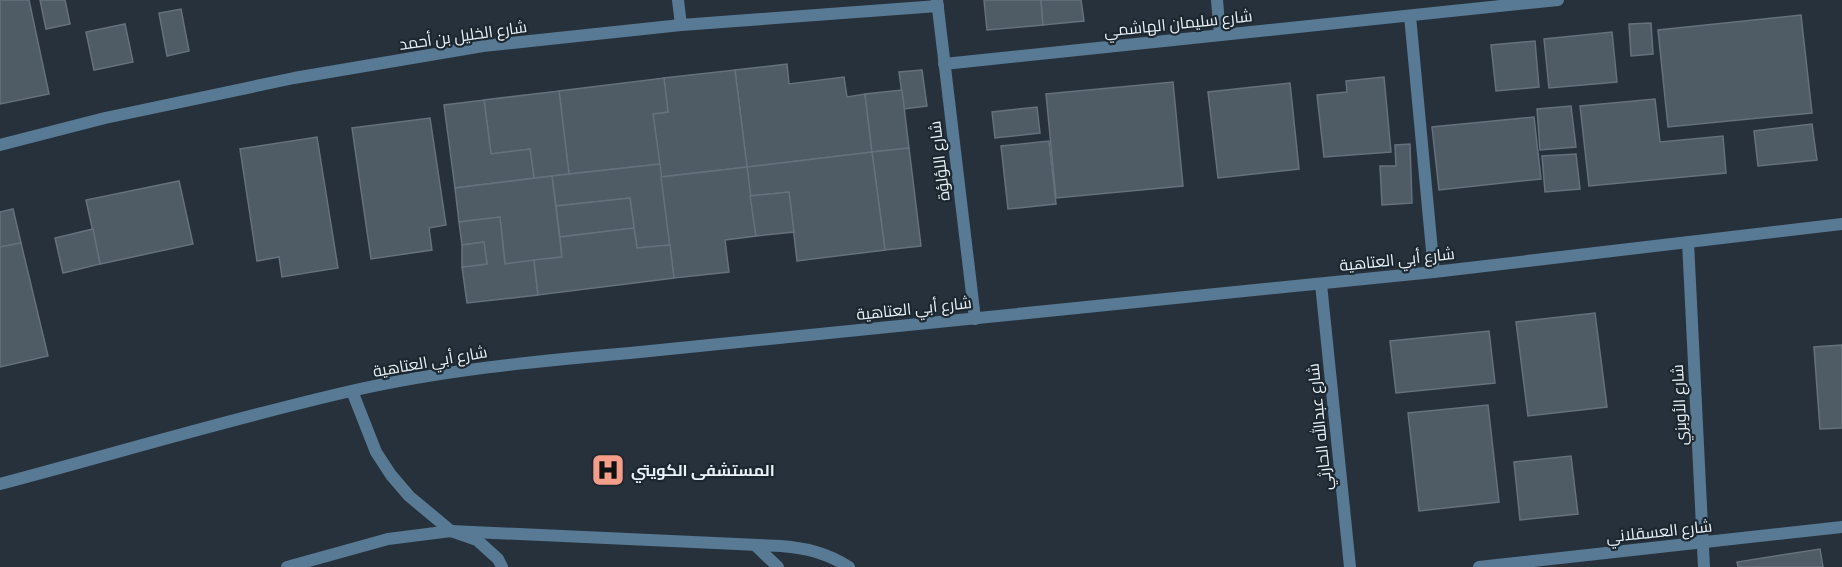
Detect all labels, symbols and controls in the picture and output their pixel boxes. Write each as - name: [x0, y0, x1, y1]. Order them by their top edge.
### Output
- street label: شارع سليمان الهاشمي: [1103, 5, 1254, 45]
- street label: شارع الخليل بن أحمد: [398, 16, 528, 56]
- street label: شارع اللؤلؤة: [924, 120, 956, 202]
- street label: شارع أبي العتاهية: [1338, 243, 1456, 279]
- street label: شارع أبي العتاهية: [855, 292, 973, 328]
- street label: شارع أبي العتاهية: [371, 341, 489, 385]
- street label: شارع عبدالله الحارثي: [1302, 362, 1340, 492]
- street label: شارع الأوبزي: [1667, 364, 1695, 446]
- hospital icon: المستشفى الكويتي: [590, 452, 626, 488]
- place label: المستشفى الكويتي: [631, 460, 775, 483]
- street label: شارع العسقلاني: [1605, 515, 1713, 550]

